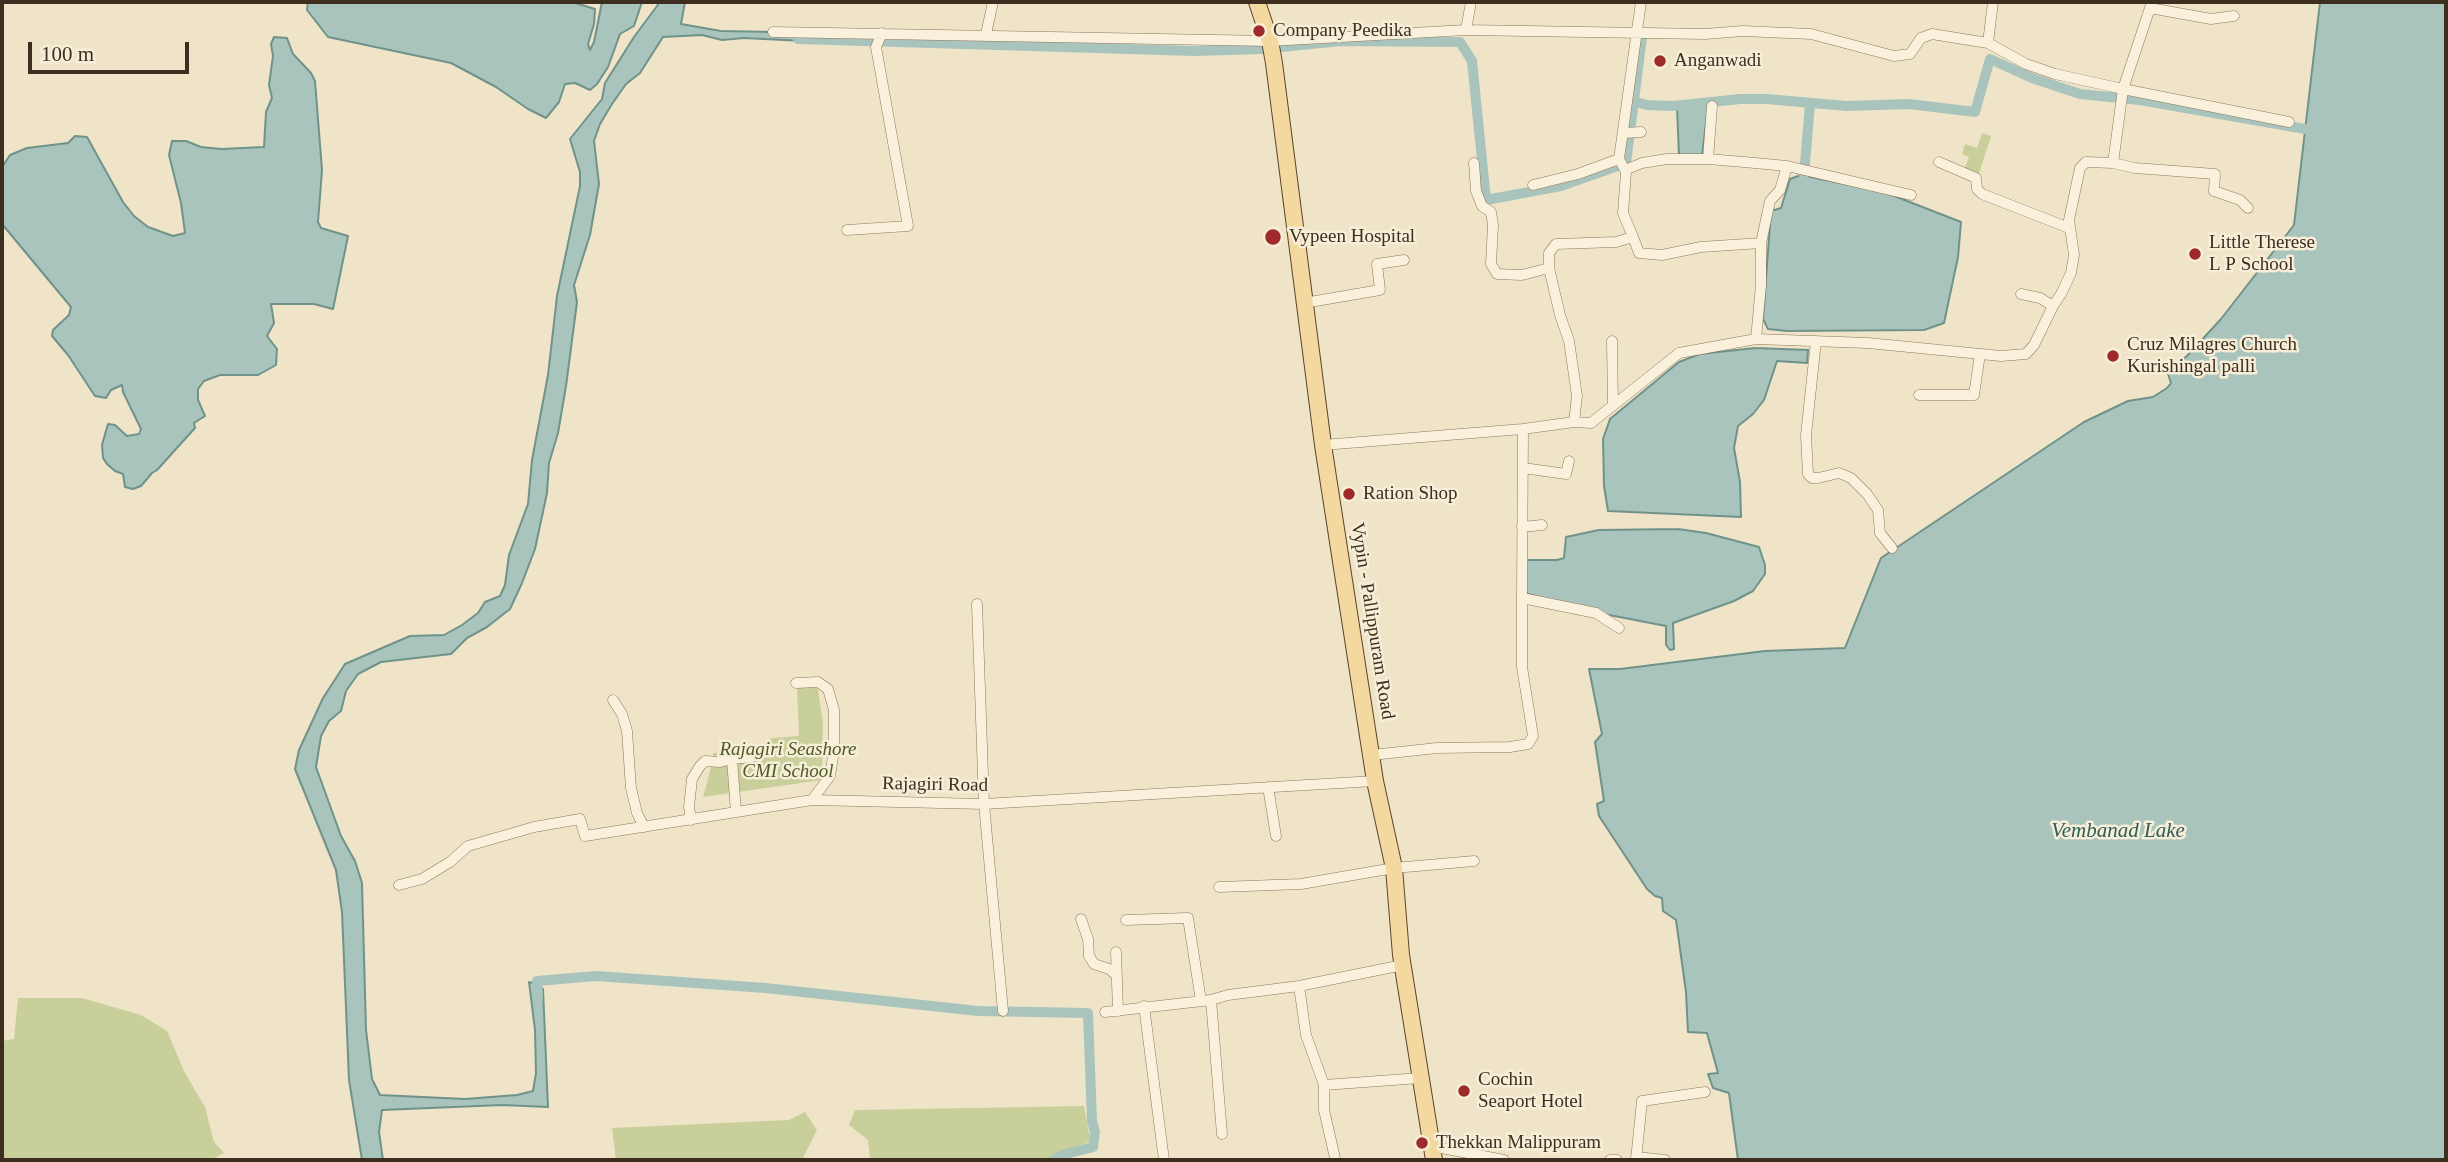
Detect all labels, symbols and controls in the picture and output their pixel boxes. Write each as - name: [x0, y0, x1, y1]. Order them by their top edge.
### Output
- place label: Company Peedika: [1273, 20, 1412, 42]
- marker: Company Peedika: [1251, 23, 1267, 39]
- scale bar: [32, 28, 192, 72]
- text: 100 m: [41, 42, 94, 66]
- place label: Anganwadi: [1674, 50, 1762, 72]
- marker: Anganwadi: [1652, 53, 1668, 69]
- place label: Vypeen Hospital: [1289, 226, 1415, 248]
- marker: Vypeen Hospital: [1263, 227, 1283, 247]
- place label: Little Therese L P School: [2209, 232, 2315, 276]
- marker: Little Therese L P School: [2187, 246, 2203, 262]
- place label: Cruz Milagres Church Kurishingal palli: [2127, 334, 2297, 378]
- marker: Cruz Milagres Church Kurishingal palli: [2105, 348, 2121, 364]
- place label: Ration Shop: [1363, 483, 1457, 505]
- marker: Ration Shop: [1341, 486, 1357, 502]
- street label: Vypin - Pallippuram Road: [1345, 521, 1399, 721]
- park label: Rajagiri Seashore CMI School: [719, 739, 857, 783]
- street label: Rajagiri Road: [882, 773, 988, 797]
- water label: Vembanad Lake: [2051, 818, 2185, 844]
- place label: Cochin Seaport Hotel: [1478, 1069, 1583, 1113]
- marker: Cochin Seaport Hotel: [1456, 1083, 1472, 1099]
- place label: Thekkan Malippuram: [1436, 1132, 1601, 1154]
- marker: Thekkan Malippuram: [1414, 1135, 1430, 1151]

